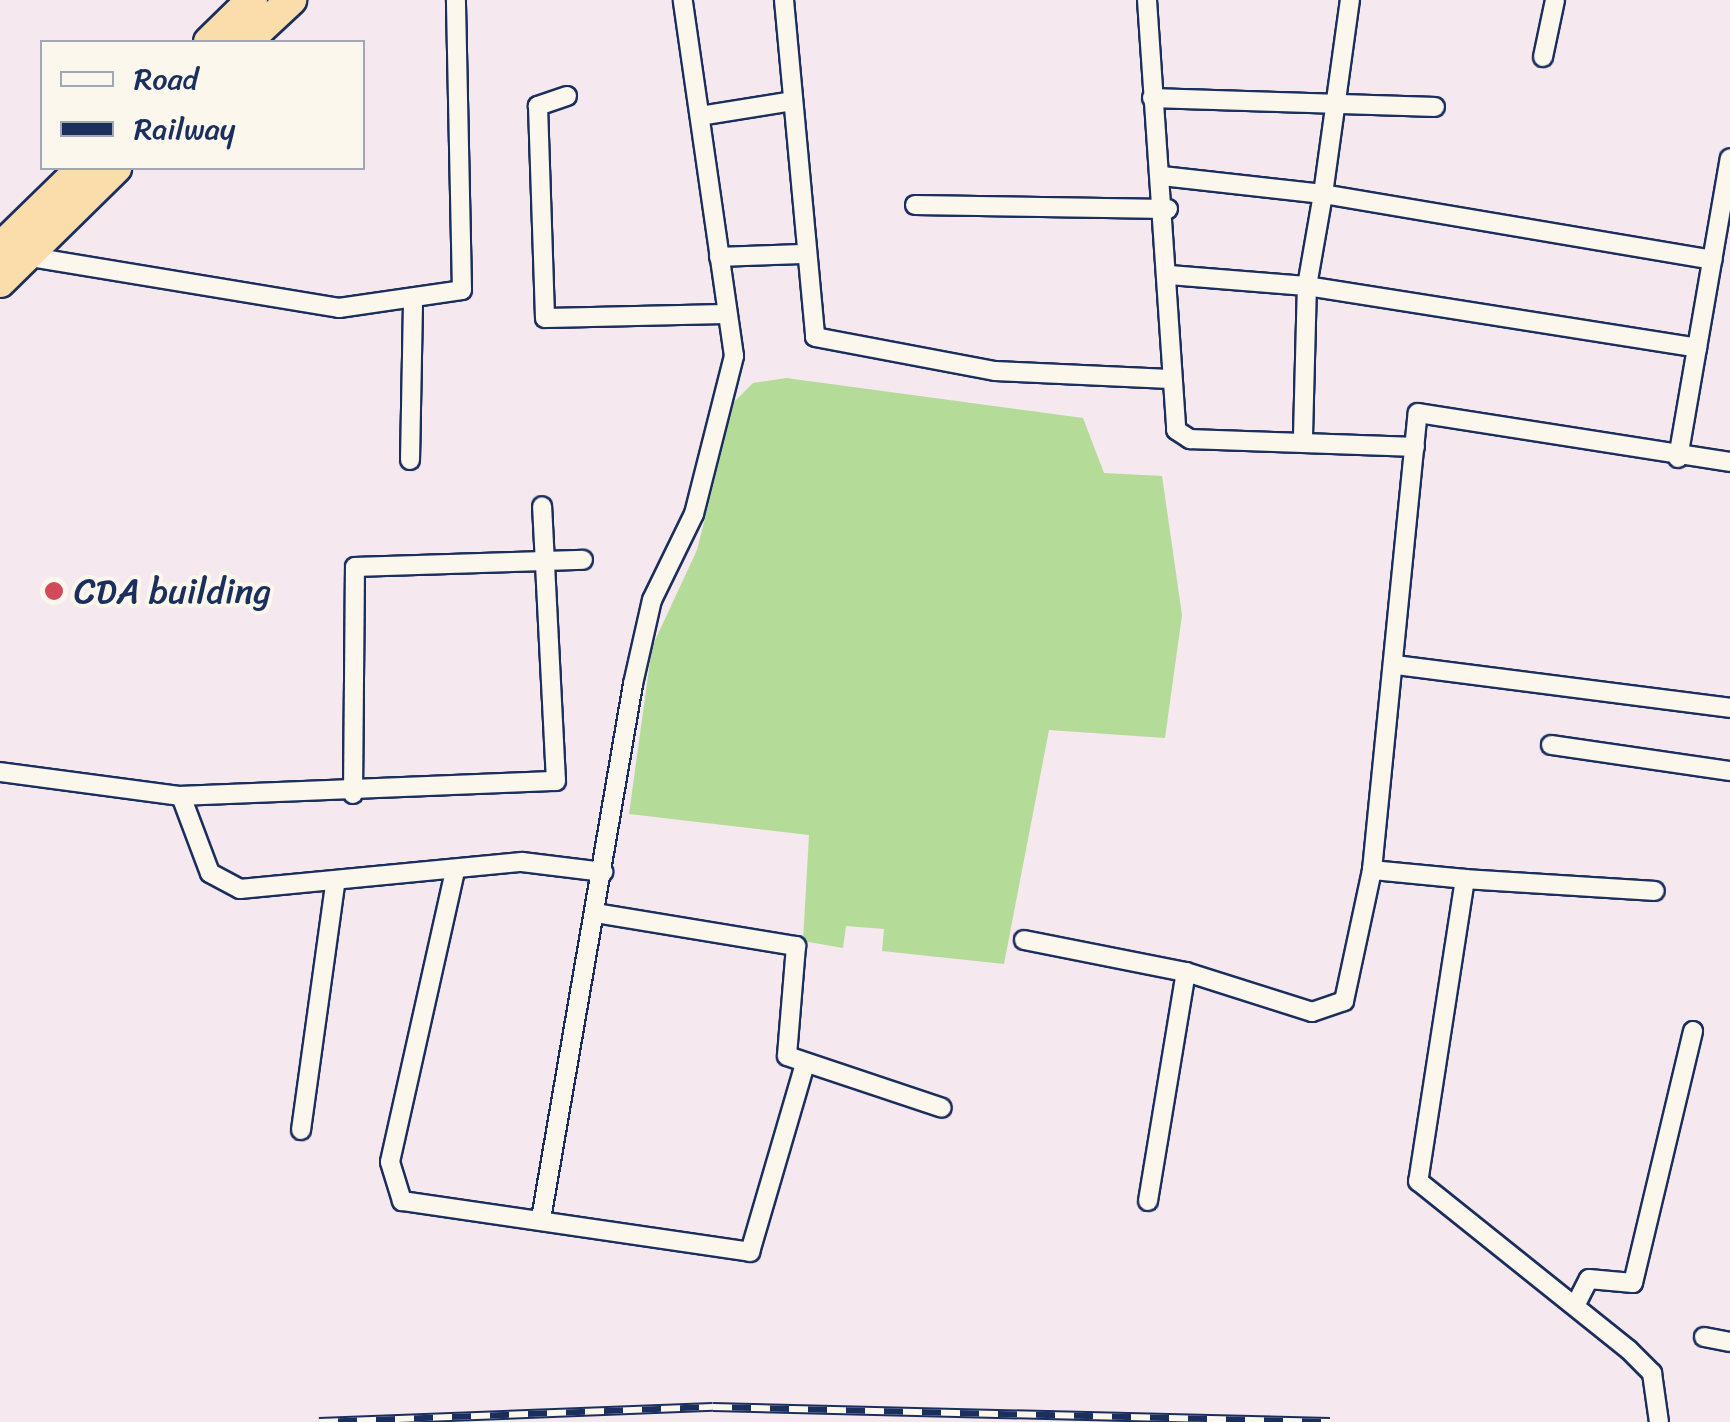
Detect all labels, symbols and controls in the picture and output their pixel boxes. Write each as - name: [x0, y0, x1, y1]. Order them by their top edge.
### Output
- legend: [40, 40, 365, 170]
- text: Road: [134, 52, 198, 106]
- text: Railway: [134, 102, 235, 156]
- place label: CDA building: [74, 570, 271, 612]
- marker: CDA building: [43, 580, 65, 602]

